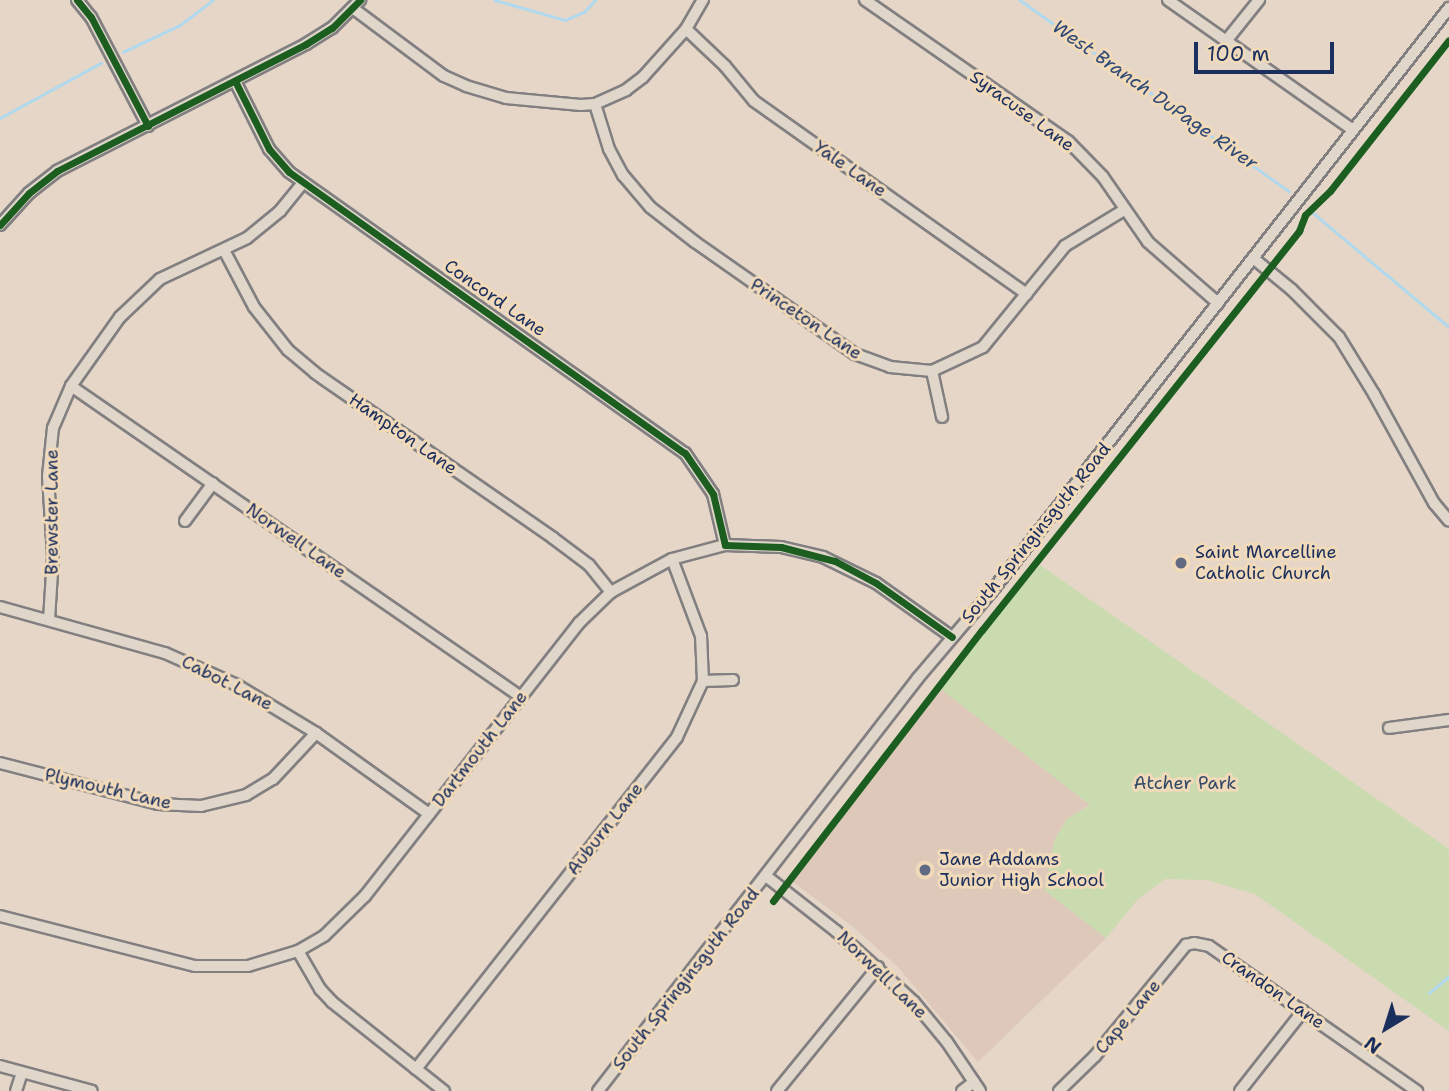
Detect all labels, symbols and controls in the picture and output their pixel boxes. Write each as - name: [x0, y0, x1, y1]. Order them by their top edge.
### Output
- water label: West Branch DuPage River: [1048, 15, 1262, 175]
- scale bar: [1197, 28, 1337, 72]
- text: 100 m: [1207, 40, 1270, 68]
- street label: Syracuse Lane: [966, 66, 1078, 156]
- street label: Yale Lane: [810, 136, 890, 202]
- street label: Concord Lane: [440, 255, 550, 341]
- street label: Princeton Lane: [746, 274, 866, 364]
- street label: Hampton Lane: [345, 389, 461, 479]
- street label: South Springinsguth Road: [957, 439, 1115, 627]
- street label: Brewster Lane: [41, 449, 63, 575]
- street label: Norwell Lane: [242, 499, 350, 583]
- place label: Saint Marcelline Catholic Church: [1195, 542, 1337, 584]
- marker: Saint Marcelline Catholic Church: [1173, 555, 1189, 571]
- street label: Cabot Lane: [178, 651, 276, 715]
- street label: Dartmouth Lane: [428, 687, 532, 811]
- street label: Plymouth Lane: [43, 764, 173, 814]
- park label: Atcher Park: [1133, 772, 1237, 794]
- street label: Auburn Lane: [562, 779, 648, 879]
- place label: Jane Addams Junior High School: [939, 849, 1104, 892]
- marker: Jane Addams Junior High School: [917, 862, 933, 878]
- street label: South Springinsguth Road: [608, 883, 764, 1075]
- street label: Norwell Lane: [832, 927, 932, 1023]
- street label: Crandon Lane: [1217, 946, 1329, 1034]
- street label: Cape Lane: [1091, 975, 1165, 1059]
- north arrow: [1351, 993, 1421, 1063]
- text: N: [1359, 1030, 1386, 1059]

